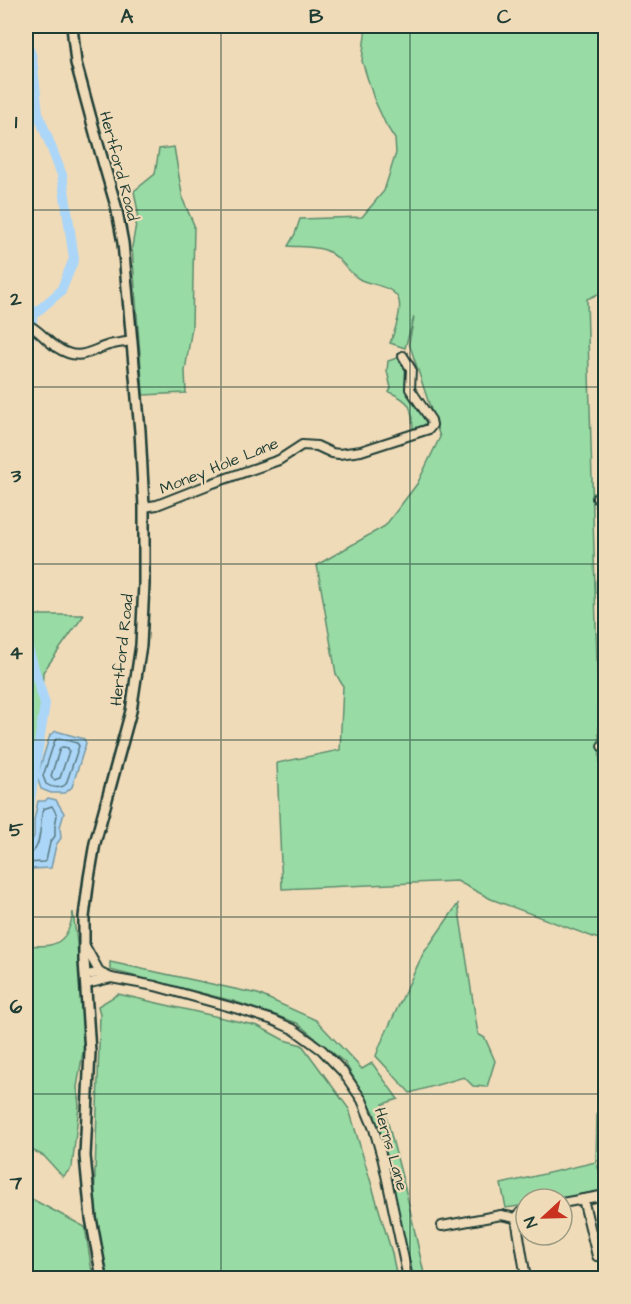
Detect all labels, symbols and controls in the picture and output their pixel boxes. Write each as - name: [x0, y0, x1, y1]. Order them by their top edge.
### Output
- text: A: [121, 3, 134, 31]
- text: B: [309, 3, 324, 31]
- text: C: [497, 3, 512, 31]
- text: 1: [15, 108, 18, 136]
- street label: Hertford Road: [94, 109, 144, 223]
- text: 2: [9, 285, 22, 313]
- street label: Money Hole Lane: [156, 432, 282, 501]
- text: 3: [10, 462, 22, 490]
- street label: Hertford Road: [105, 593, 139, 707]
- text: 4: [9, 639, 23, 667]
- text: 5: [9, 816, 24, 844]
- text: 6: [10, 993, 23, 1021]
- street label: Herns Lane: [369, 1105, 413, 1193]
- text: 7: [9, 1169, 23, 1197]
- north arrow: [514, 1187, 574, 1247]
- text: N: [519, 1213, 543, 1231]

